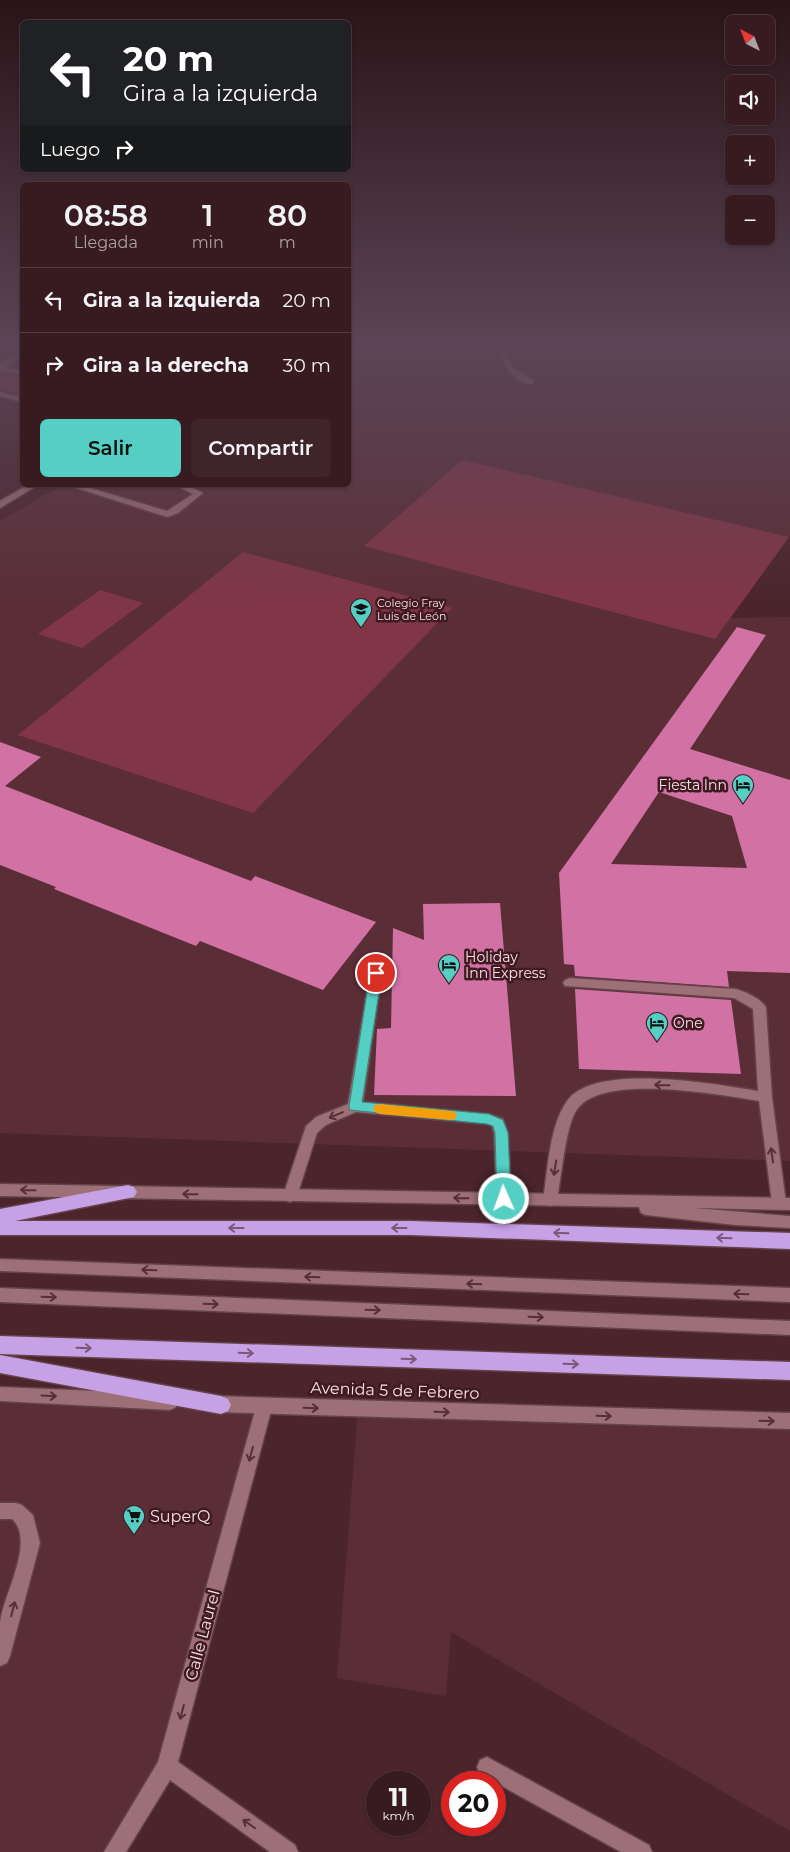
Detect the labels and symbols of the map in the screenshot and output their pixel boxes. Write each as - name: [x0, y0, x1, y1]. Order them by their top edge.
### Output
- north arrow: [725, 15, 775, 65]
- place label: Colegio Fray Luis de León: [377, 596, 446, 623]
- school or university icon: Colegio Fray Luis de León: [349, 597, 373, 628]
- hotel icon: Fiesta Inn: [731, 773, 755, 804]
- place label: Fiesta Inn: [659, 776, 727, 794]
- place label: Holiday Inn Express: [465, 948, 546, 982]
- pin: [355, 952, 397, 994]
- hotel icon: Holiday Inn Express: [437, 953, 461, 984]
- hotel icon: One: [645, 1011, 669, 1042]
- place label: One: [673, 1014, 703, 1032]
- one-way arrow: [655, 1081, 671, 1090]
- one-way arrow: [329, 1110, 344, 1120]
- one-way arrow: [767, 1147, 777, 1163]
- one-way arrow: [550, 1160, 560, 1176]
- position arrow: [477, 1172, 529, 1224]
- one-way arrow: [20, 1185, 36, 1195]
- one-way arrow: [182, 1189, 198, 1198]
- one-way arrow: [454, 1193, 470, 1203]
- one-way arrow: [229, 1223, 245, 1233]
- one-way arrow: [391, 1223, 408, 1233]
- one-way arrow: [554, 1228, 570, 1238]
- one-way arrow: [716, 1234, 732, 1243]
- one-way arrow: [141, 1266, 157, 1275]
- one-way arrow: [304, 1272, 320, 1282]
- one-way arrow: [466, 1279, 482, 1288]
- one-way arrow: [734, 1289, 750, 1298]
- one-way arrow: [40, 1292, 56, 1301]
- one-way arrow: [203, 1299, 219, 1308]
- one-way arrow: [365, 1306, 381, 1315]
- one-way arrow: [528, 1313, 544, 1322]
- one-way arrow: [75, 1343, 91, 1352]
- one-way arrow: [238, 1349, 254, 1358]
- one-way arrow: [400, 1354, 416, 1363]
- one-way arrow: [562, 1359, 579, 1369]
- street label: Avenida 5 de Febrero: [310, 1378, 480, 1403]
- one-way arrow: [40, 1392, 56, 1401]
- one-way arrow: [302, 1403, 319, 1413]
- one-way arrow: [434, 1407, 450, 1416]
- one-way arrow: [596, 1411, 612, 1421]
- one-way arrow: [759, 1416, 775, 1425]
- one-way arrow: [246, 1445, 255, 1461]
- supermarket icon: SuperQ: [122, 1504, 146, 1535]
- place label: SuperQ: [150, 1507, 211, 1526]
- street label: Calle Laurel: [181, 1588, 224, 1682]
- one-way arrow: [8, 1602, 18, 1618]
- one-way arrow: [176, 1703, 186, 1719]
- speed limit sign: 20: [441, 1771, 506, 1836]
- one-way arrow: [242, 1819, 256, 1829]

